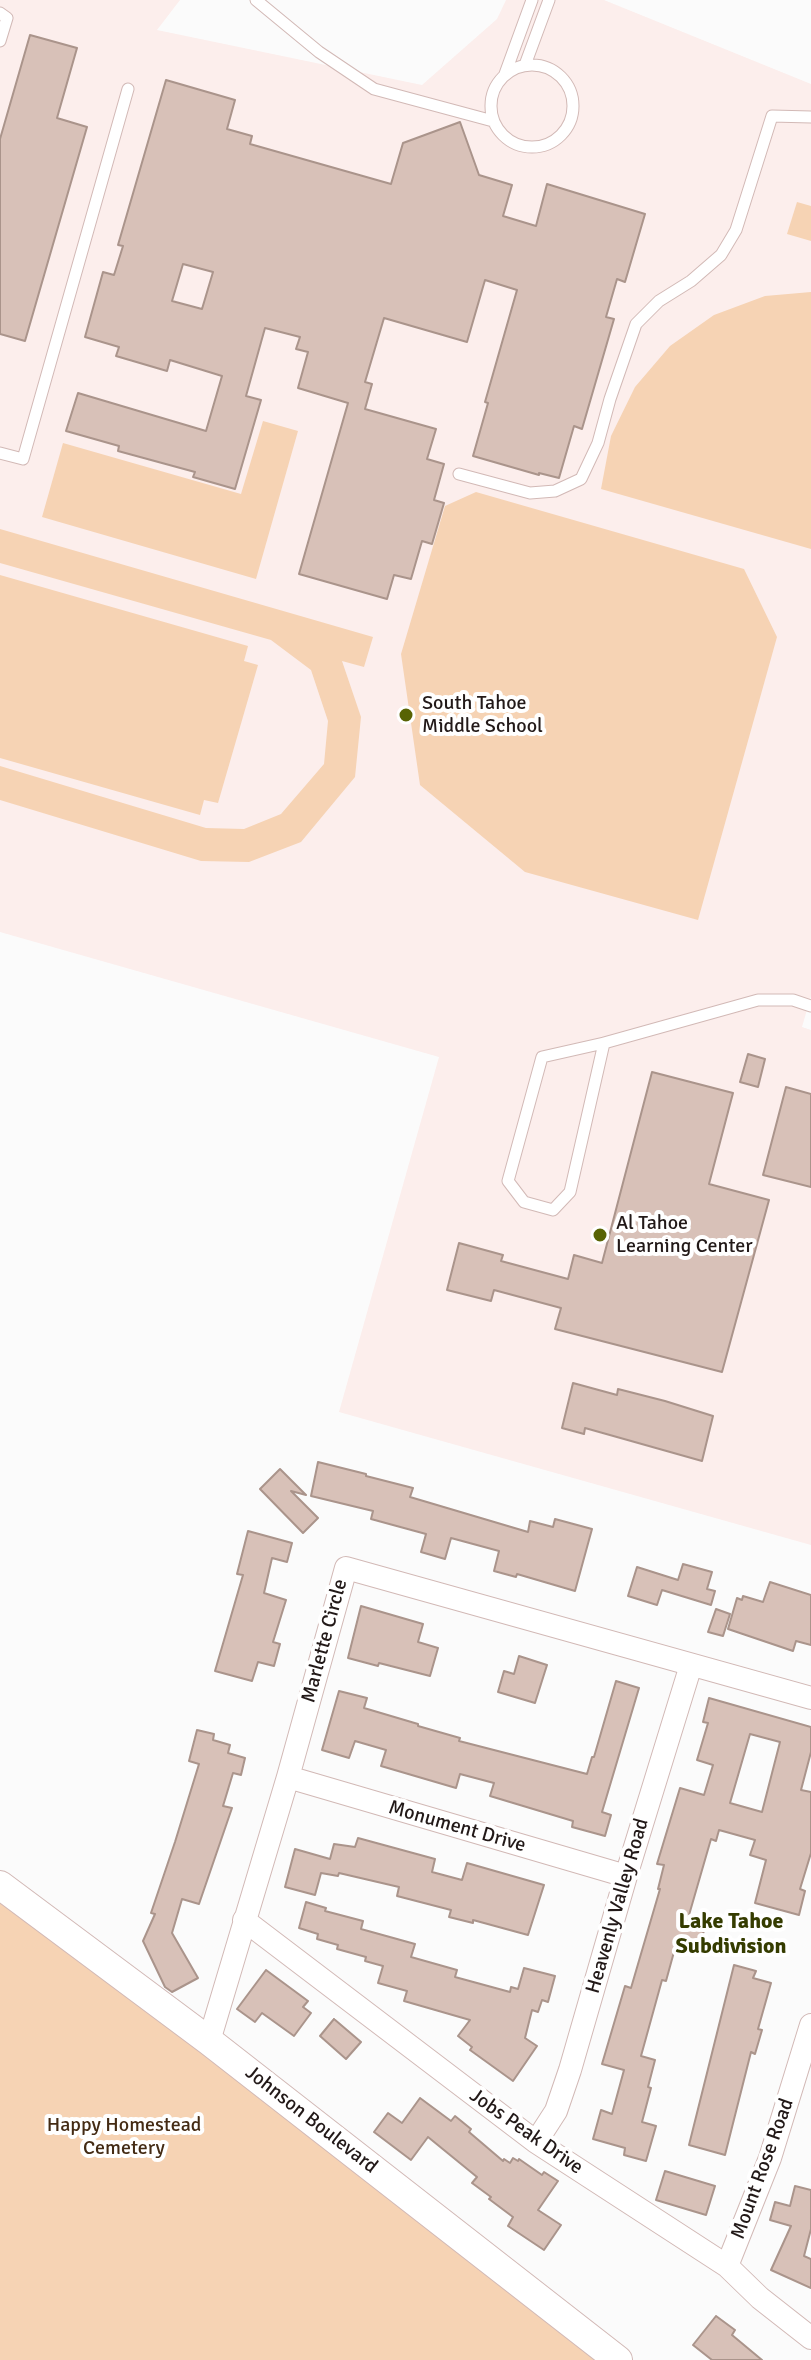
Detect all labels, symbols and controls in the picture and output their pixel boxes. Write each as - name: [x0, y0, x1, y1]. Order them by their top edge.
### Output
- place label: South Tahoe Middle School: [422, 692, 543, 739]
- marker: South Tahoe Middle School: [397, 706, 415, 724]
- place label: Al Tahoe Learning Center: [616, 1212, 753, 1259]
- marker: Al Tahoe Learning Center: [591, 1226, 609, 1244]
- street label: Marlette Circle: [297, 1576, 353, 1706]
- street label: Monument Drive: [386, 1796, 528, 1858]
- street label: Heavenly Valley Road: [582, 1816, 654, 1996]
- district label: Lake Tahoe Subdivision: [676, 1909, 786, 1960]
- street label: Johnson Boulevard: [240, 2061, 382, 2179]
- street label: Jobs Peak Drive: [465, 2084, 587, 2180]
- street label: Mount Rose Road: [726, 2095, 800, 2243]
- park label: Happy Homestead Cemetery: [47, 2114, 201, 2161]

